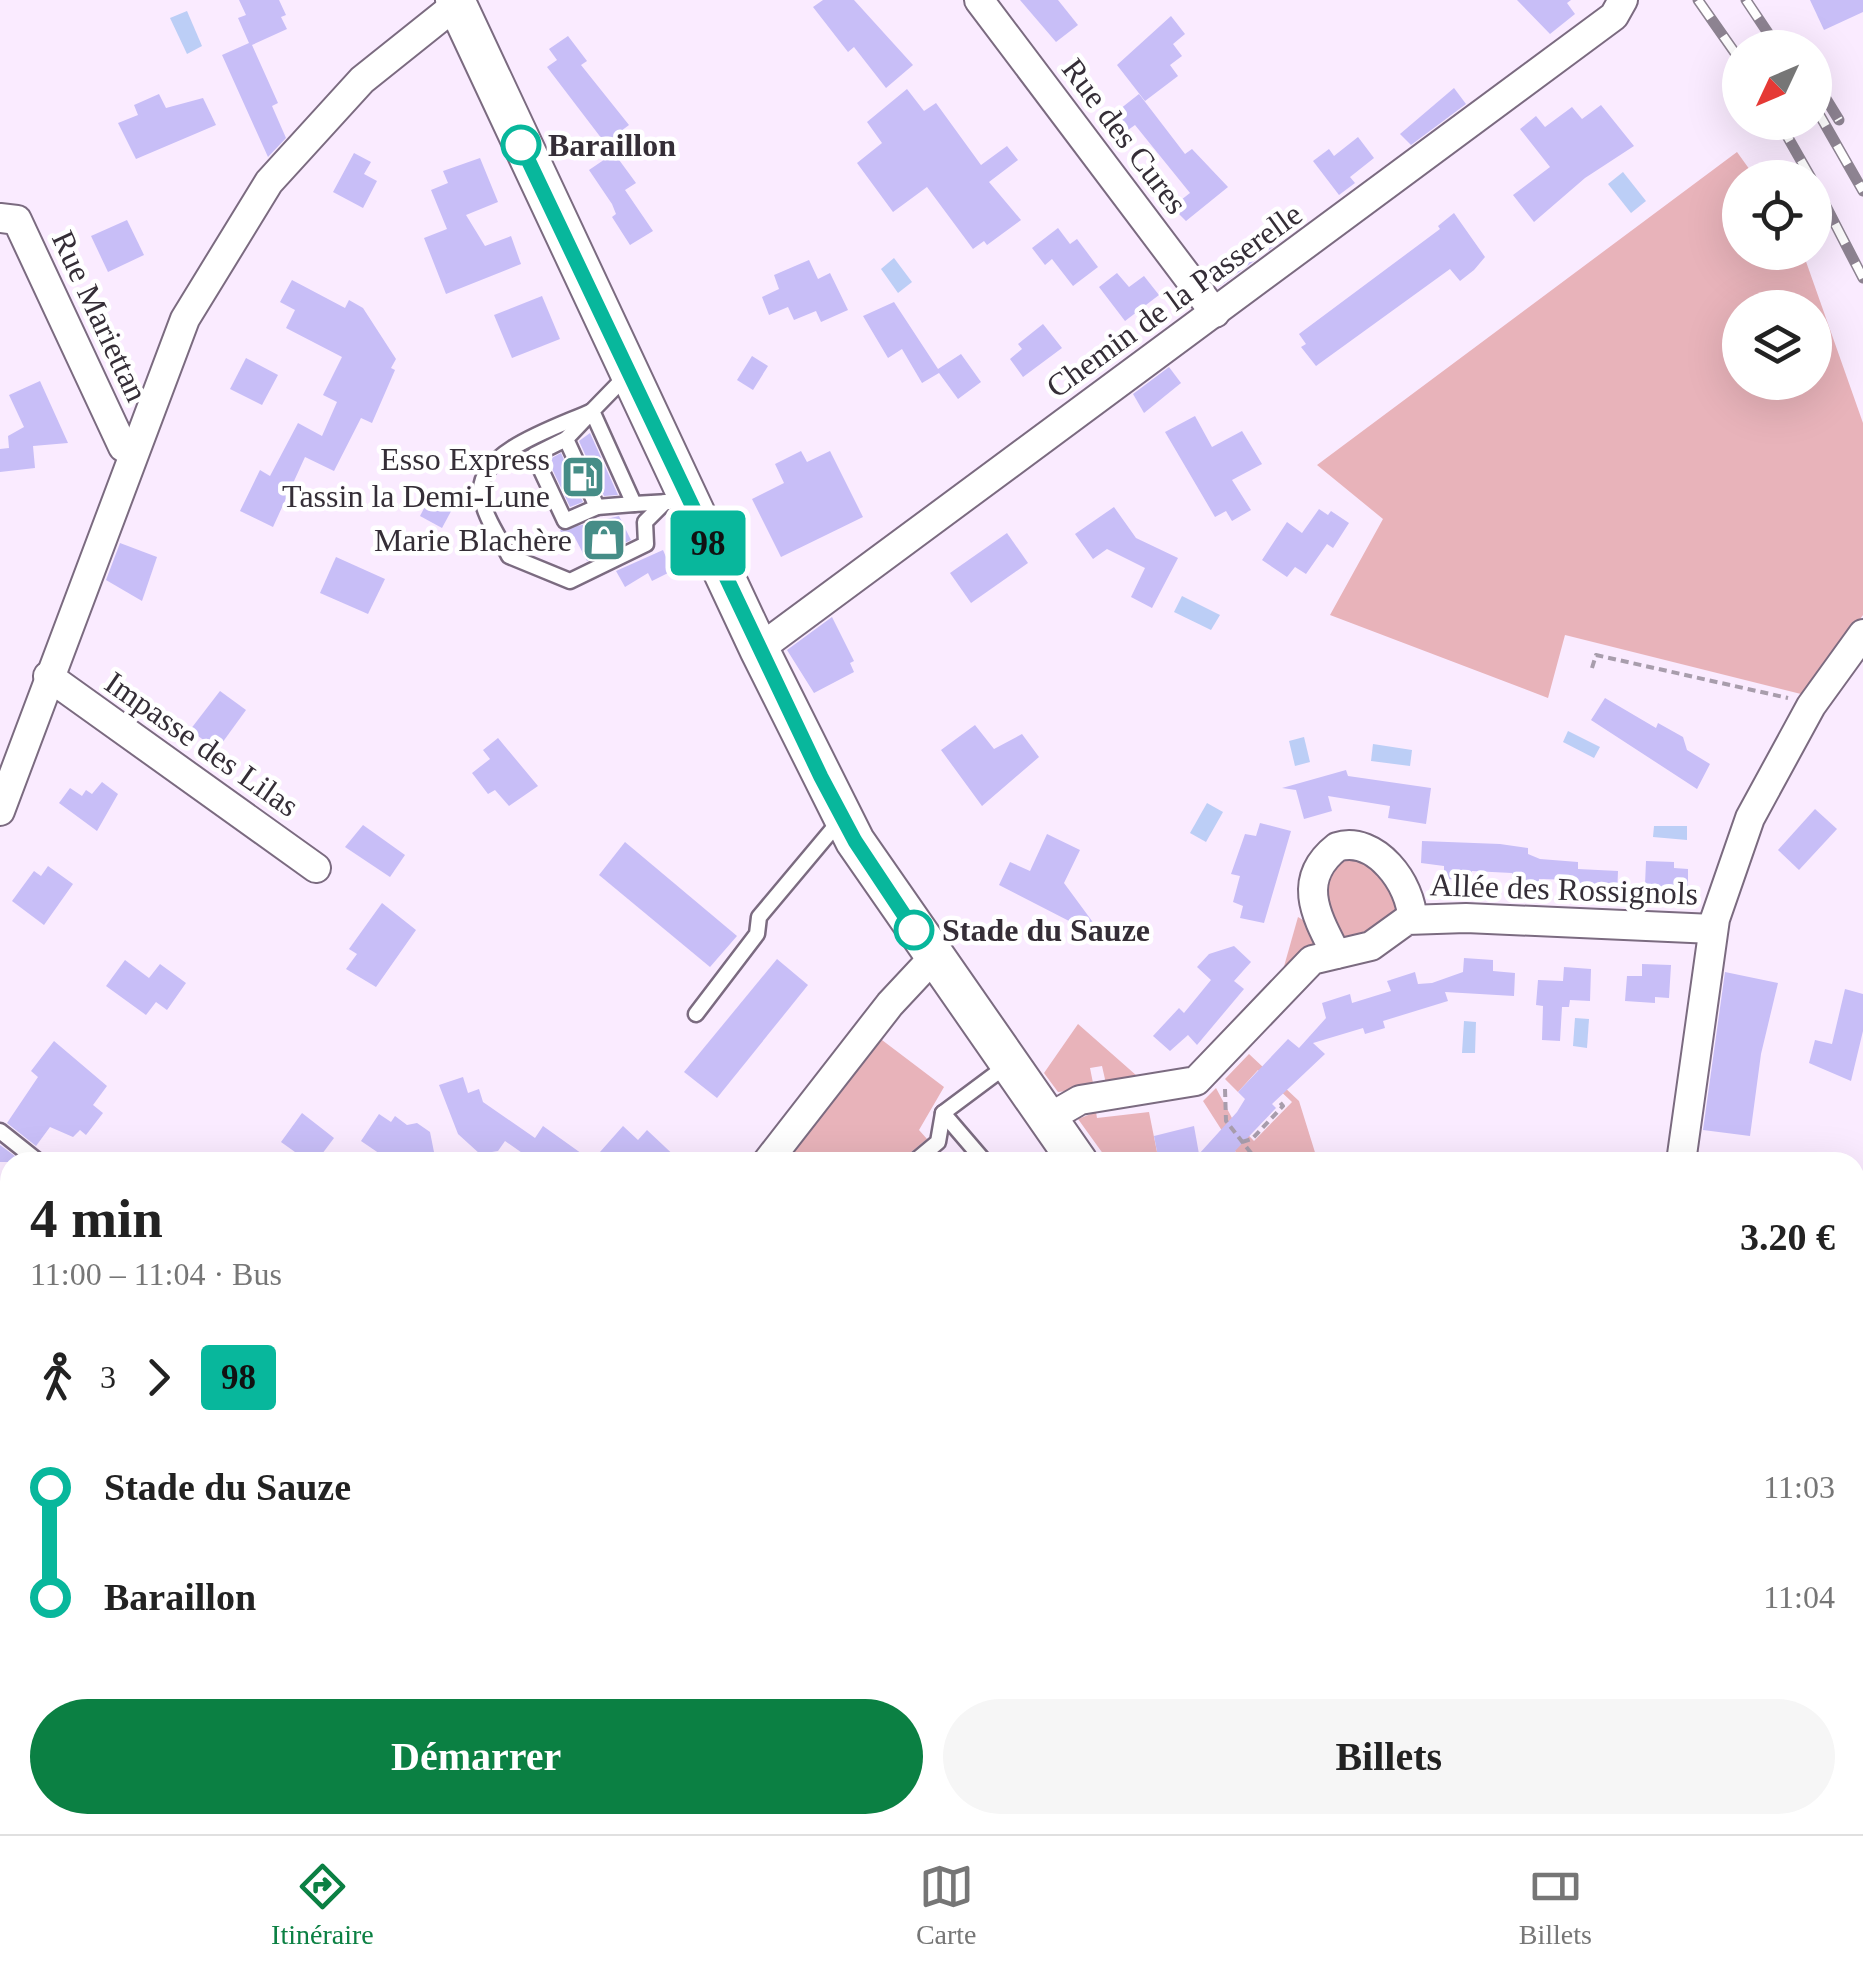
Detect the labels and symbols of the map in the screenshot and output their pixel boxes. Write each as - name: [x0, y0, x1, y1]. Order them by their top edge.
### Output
- north arrow: [1722, 30, 1832, 140]
- street label: Rue des Cures: [1055, 51, 1195, 221]
- marker: Baraillon: [502, 126, 540, 164]
- place label: Baraillon: [548, 127, 676, 163]
- street label: Chemin de la Passerelle: [1039, 195, 1309, 405]
- street label: Rue Mariettan: [45, 225, 155, 407]
- place label: Esso Express Tassin la Demi-Lune: [282, 441, 550, 514]
- fuel station icon: Esso Express Tassin la Demi-Lune: [560, 454, 606, 500]
- line badge: 98: [663, 510, 753, 576]
- shop icon: Marie Blachère: [581, 517, 627, 563]
- place label: Marie Blachère: [374, 522, 572, 558]
- street label: Impasse des Lilas: [98, 664, 306, 824]
- street label: Allée des Rossignols: [1429, 866, 1699, 912]
- marker: Stade du Sauze: [895, 911, 933, 949]
- place label: Stade du Sauze: [942, 912, 1150, 948]

